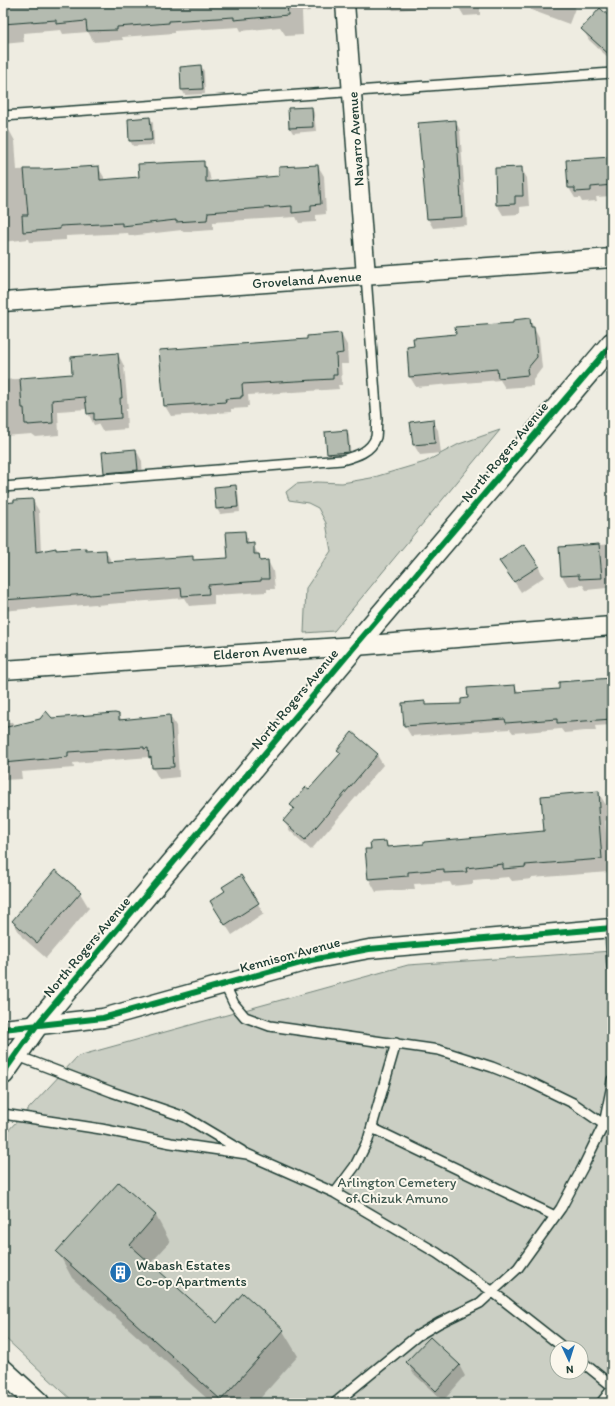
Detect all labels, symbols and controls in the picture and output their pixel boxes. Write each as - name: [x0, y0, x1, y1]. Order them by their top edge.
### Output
- street label: Navarro Avenue: [344, 91, 368, 187]
- street label: Groveland Avenue: [252, 268, 363, 292]
- street label: North Rogers Avenue: [458, 398, 552, 506]
- street label: Elderon Avenue: [212, 640, 308, 664]
- street label: North Rogers Avenue: [248, 645, 342, 753]
- street label: North Rogers Avenue: [40, 893, 134, 1001]
- street label: Kennison Avenue: [238, 933, 342, 977]
- park label: Arlington Cemetery of Chizuk Amuno: [338, 1174, 457, 1207]
- place label: Wabash Estates Co-op Apartments: [136, 1257, 247, 1290]
- building icon: Wabash Estates Co-op Apartments: [107, 1260, 133, 1286]
- north arrow: [549, 1340, 589, 1380]
- text: N: [565, 1363, 574, 1376]

